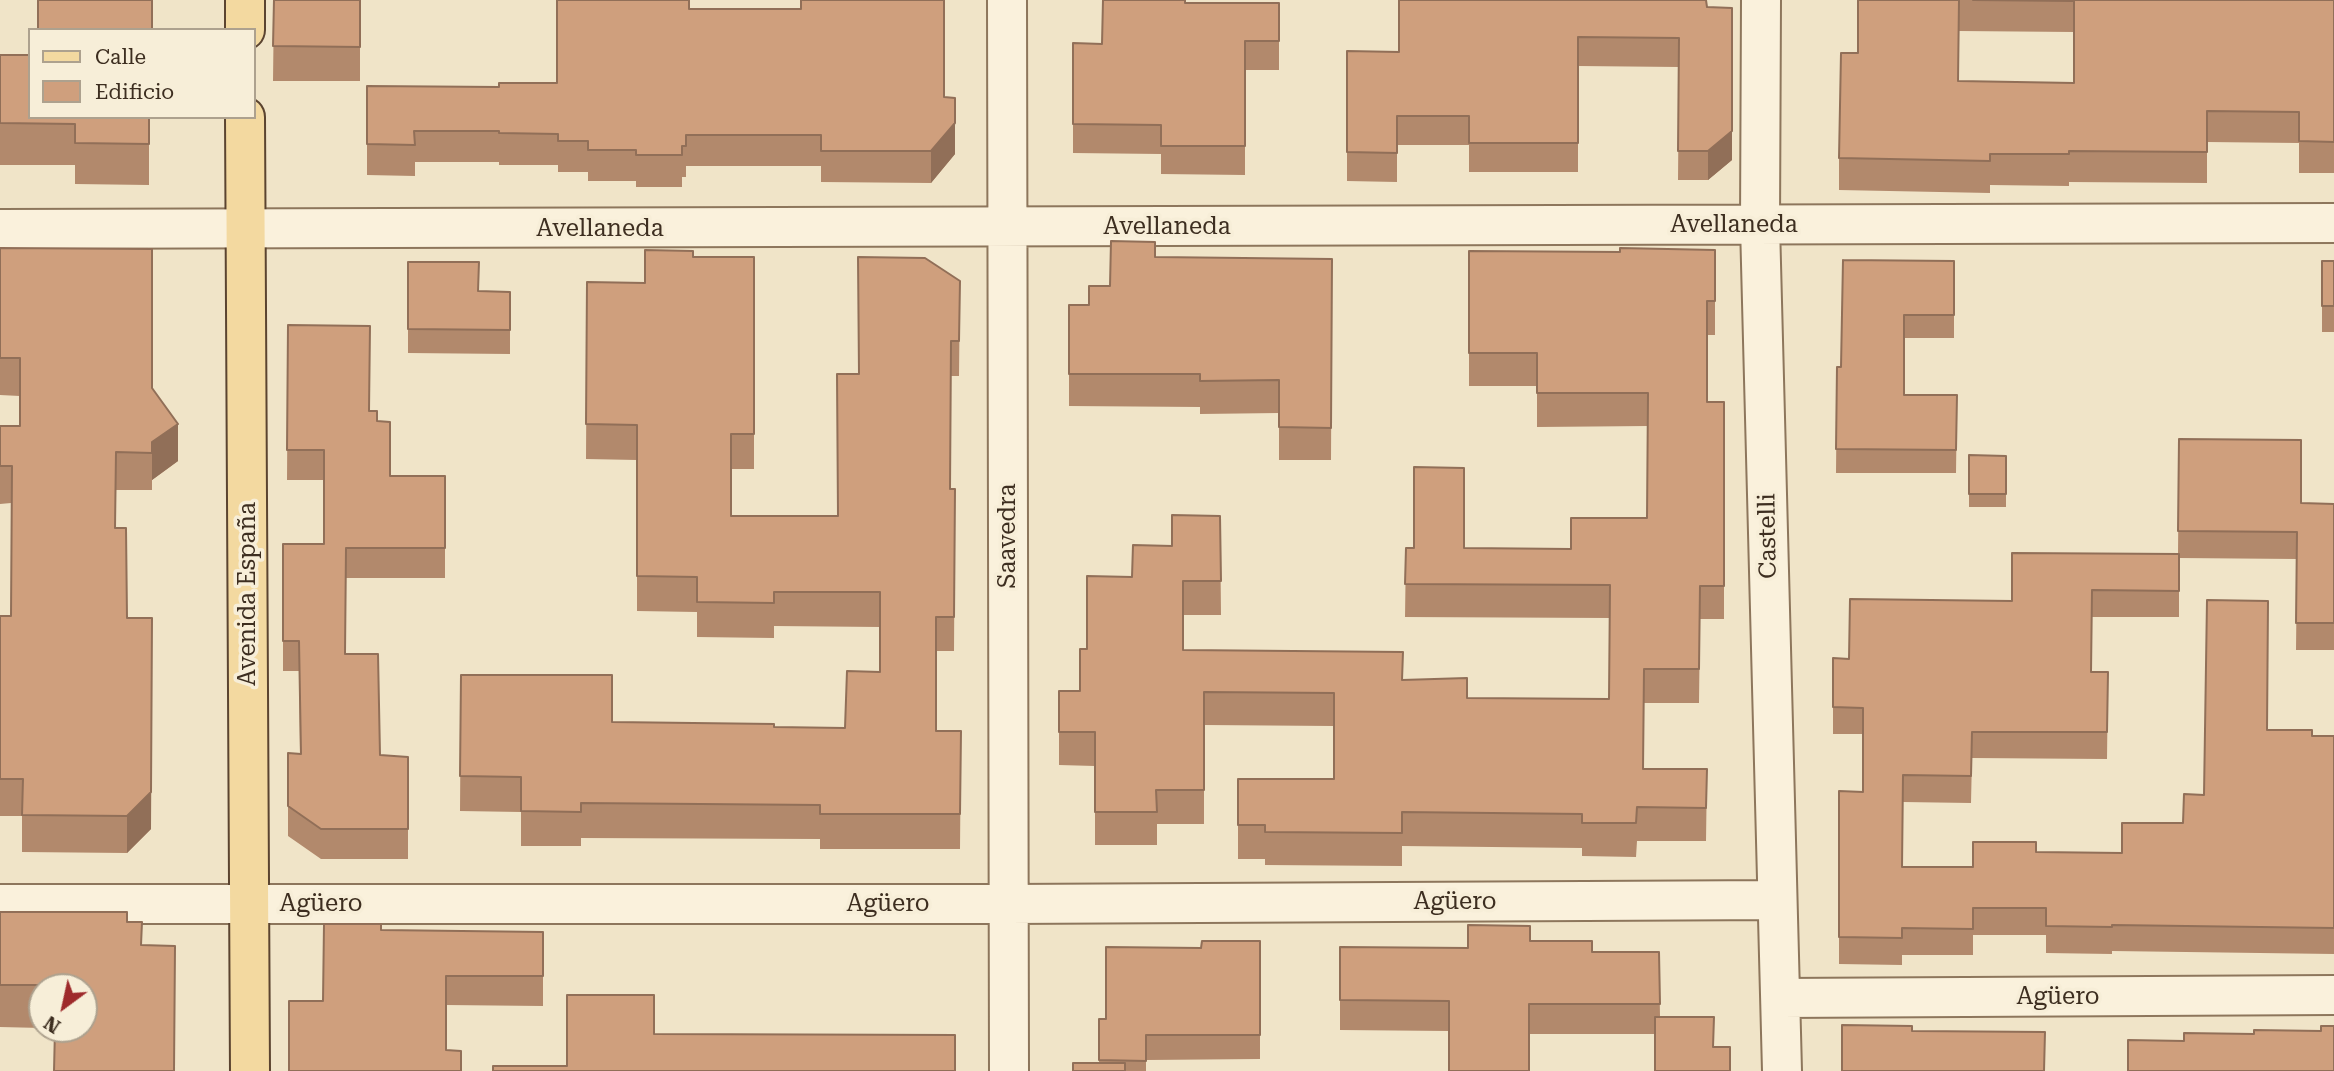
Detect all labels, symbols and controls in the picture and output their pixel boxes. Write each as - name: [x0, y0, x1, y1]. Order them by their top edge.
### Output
- legend: [28, 28, 256, 119]
- text: Calle: [95, 45, 146, 69]
- text: Edificio: [95, 80, 174, 104]
- street label: Avellaneda: [1670, 211, 1798, 239]
- street label: Avellaneda: [1103, 213, 1231, 241]
- street label: Avellaneda: [536, 215, 664, 243]
- street label: Saavedra: [994, 484, 1022, 588]
- street label: Castelli: [1753, 493, 1783, 579]
- street label: Avenida España: [234, 502, 262, 686]
- street label: Agüero: [1413, 888, 1497, 916]
- street label: Agüero: [279, 890, 363, 918]
- street label: Agüero: [846, 890, 930, 918]
- north arrow: [28, 973, 98, 1043]
- street label: Agüero: [2016, 983, 2100, 1011]
- text: N: [40, 1011, 65, 1038]

